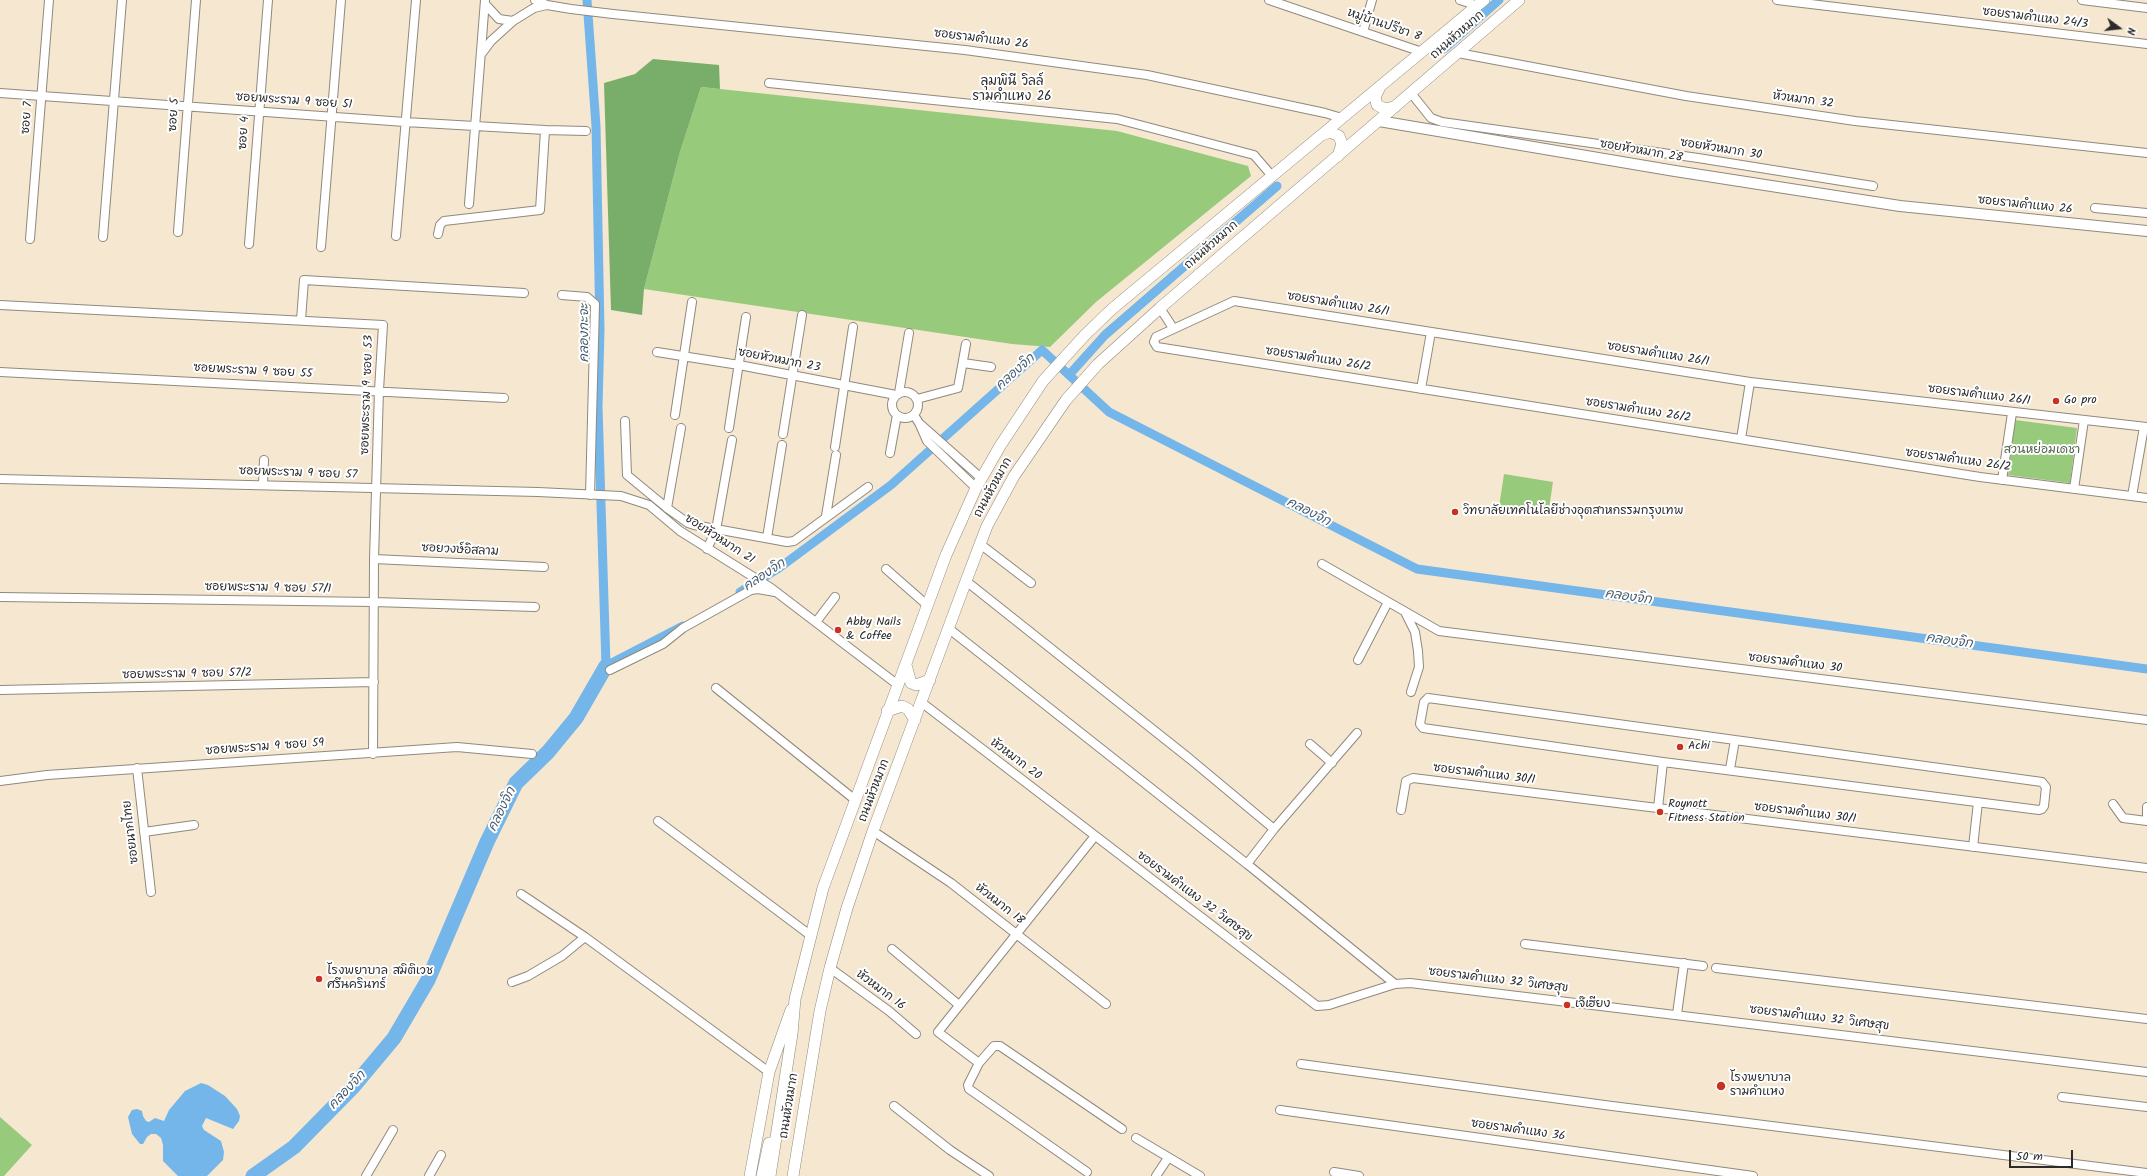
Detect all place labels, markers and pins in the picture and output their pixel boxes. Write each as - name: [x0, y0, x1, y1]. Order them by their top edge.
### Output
- place label: Go pro: [2064, 394, 2097, 408]
- marker: Go pro: [2051, 396, 2061, 406]
- place label: วิทยาลัยเทคโนโลยีช่างอุตสาหกรรมกรุงเทพ: [1463, 505, 1683, 519]
- marker: วิทยาลัยเทคโนโลยีช่างอุตสาหกรรมกรุงเทพ: [1450, 507, 1460, 517]
- place label: Abby Nails & Coffee: [846, 616, 901, 644]
- marker: Abby Nails & Coffee: [833, 625, 843, 635]
- place label: Achi: [1688, 740, 1710, 754]
- marker: Achi: [1675, 742, 1685, 752]
- place label: Roynott Fitness Station: [1668, 798, 1745, 826]
- marker: Roynott Fitness Station: [1655, 807, 1665, 817]
- place label: โรงพยาบาล สมิติเวช ศรีนครินทร์: [327, 965, 433, 993]
- marker: โรงพยาบาล สมิติเวช ศรีนครินทร์: [314, 974, 324, 984]
- place label: เจ๊เฮียง: [1575, 998, 1610, 1012]
- marker: เจ๊เฮียง: [1562, 1000, 1572, 1010]
- place label: โรงพยาบาล รามคำแหง: [1730, 1072, 1791, 1100]
- marker: โรงพยาบาล รามคำแหง: [1715, 1080, 1727, 1092]

